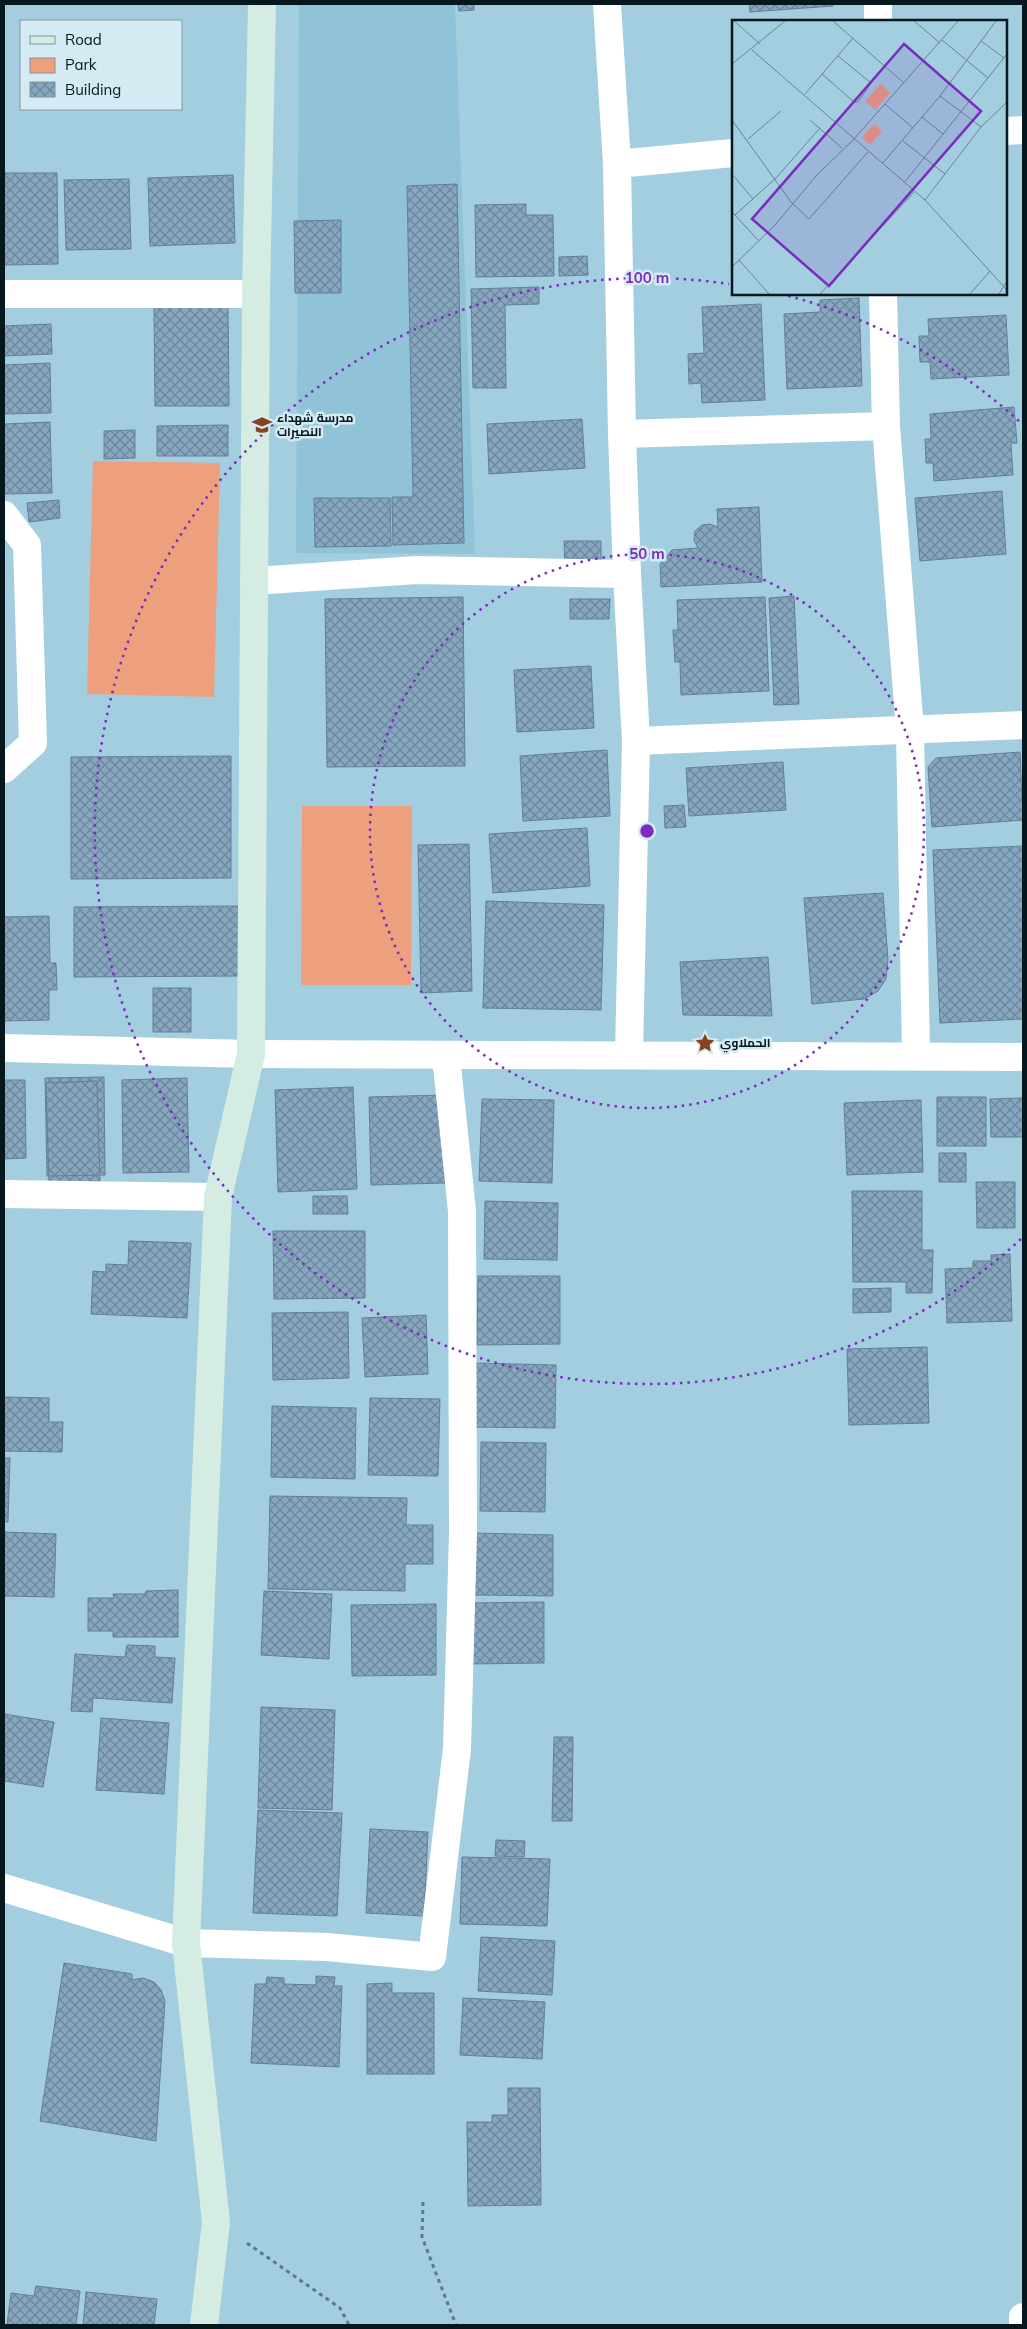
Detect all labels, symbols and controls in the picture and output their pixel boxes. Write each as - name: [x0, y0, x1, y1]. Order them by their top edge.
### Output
- legend: [20, 20, 182, 110]
- inset map: [732, 20, 1007, 295]
- text: Road: [65, 30, 102, 49]
- text: Park: [65, 55, 97, 74]
- text: Building: [65, 80, 121, 99]
- text: 100 m: [625, 268, 669, 287]
- place label: مدرسة شهداء النصيرات: [277, 410, 354, 440]
- school or university icon: مدرسة شهداء النصيرات: [251, 414, 273, 436]
- text: 50 m: [629, 544, 665, 563]
- centre of rings: [638, 822, 656, 840]
- place icon: الحملاوي: [694, 1032, 716, 1054]
- place label: الحملاوي: [720, 1035, 770, 1053]

